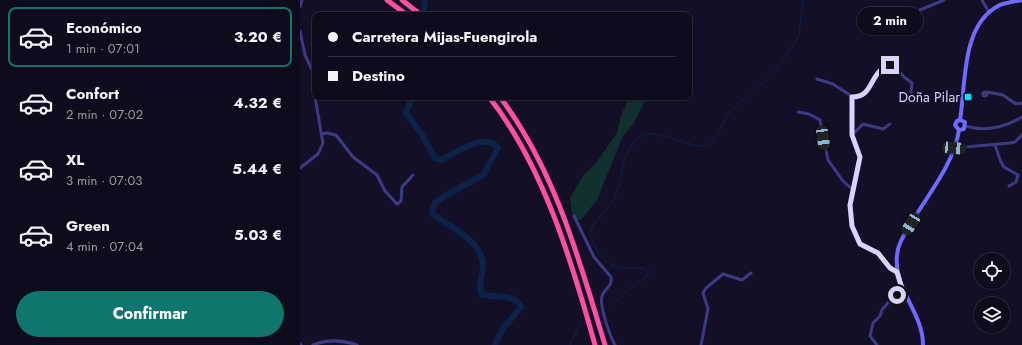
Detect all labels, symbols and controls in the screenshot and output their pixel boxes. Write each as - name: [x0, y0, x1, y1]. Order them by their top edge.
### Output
- callout: 2 min: [857, 7, 923, 35]
- text: 2 min: [873, 11, 907, 30]
- text: Económico: [66, 17, 141, 39]
- icon: car: [18, 19, 54, 55]
- text: 3.20 €: [234, 26, 282, 48]
- text: Carretera Mijas-Fuengirola: [352, 26, 537, 48]
- text: 1 min · 07:01: [66, 39, 140, 58]
- route end: [881, 56, 899, 74]
- text: Destino: [352, 65, 405, 87]
- text: Confort: [66, 83, 119, 105]
- icon: car: [18, 85, 54, 121]
- place label: Doña Pilar: [898, 87, 960, 107]
- text: 4.32 €: [233, 92, 282, 114]
- marker: Doña Pilar: [963, 92, 973, 102]
- text: 2 min · 07:02: [66, 105, 143, 124]
- car: [815, 125, 831, 151]
- car: [942, 141, 966, 155]
- text: XL: [66, 149, 84, 171]
- icon: car: [18, 151, 54, 187]
- text: 5.44 €: [232, 158, 282, 180]
- text: 3 min · 07:03: [66, 171, 142, 190]
- car: [900, 211, 922, 237]
- text: Green: [66, 215, 110, 237]
- icon: car: [18, 217, 54, 253]
- text: 5.03 €: [234, 224, 282, 246]
- text: 4 min · 07:04: [66, 237, 143, 256]
- map controls: [974, 253, 1010, 333]
- button: locate: [974, 253, 1010, 289]
- route start: [888, 286, 906, 304]
- button: Confirmar: [16, 291, 284, 337]
- button: layers: [974, 297, 1010, 333]

